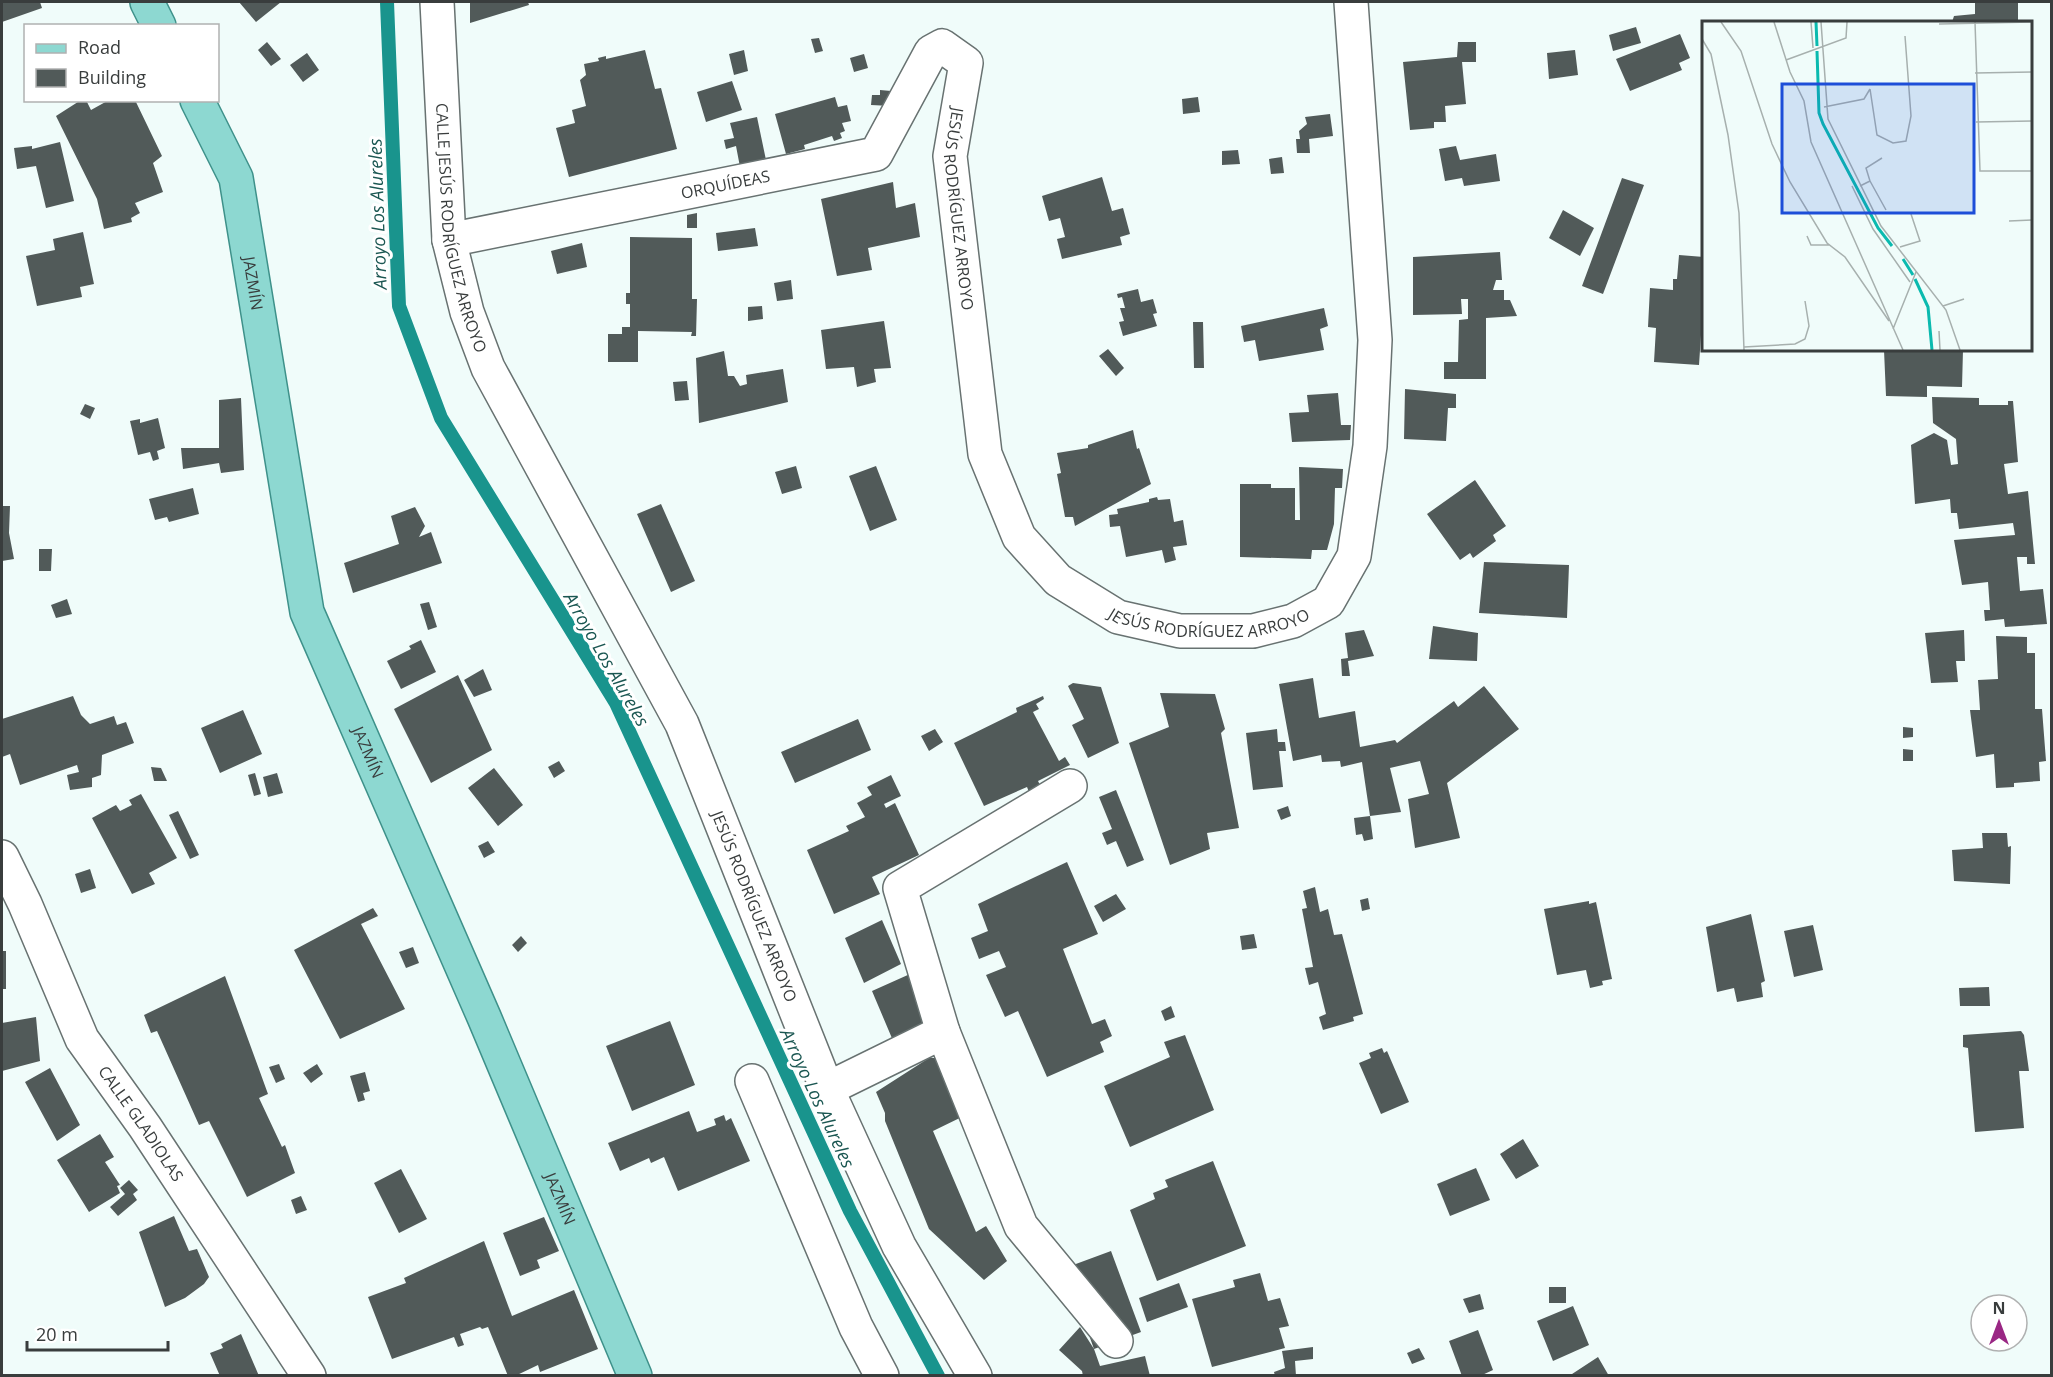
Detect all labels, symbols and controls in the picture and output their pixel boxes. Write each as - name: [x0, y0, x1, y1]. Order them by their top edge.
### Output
- inset map: [1702, 21, 2032, 351]
- legend: [24, 24, 219, 102]
- text: Road: [78, 35, 121, 59]
- text: Building: [78, 65, 146, 89]
- street label: CALLE JESÚS RODRÍGUEZ ARROYO: [431, 102, 492, 356]
- street label: JESÚS RODRÍGUEZ ARROYO: [939, 104, 979, 312]
- water label: Arroyo Los Alureles: [362, 138, 392, 292]
- street label: ORQUÍDEAS: [679, 165, 772, 204]
- street label: JAZMÍN: [238, 253, 268, 312]
- water label: Arroyo Los Alureles: [558, 586, 655, 731]
- street label: JESÚS RODRÍGUEZ ARROYO: [1107, 599, 1311, 619]
- text: JESÚS RODRÍGUEZ ARROYO: [1103, 602, 1313, 642]
- street label: JAZMÍN: [346, 721, 389, 782]
- street label: JESÚS RODRÍGUEZ ARROYO: [706, 806, 802, 1005]
- water label: Arroyo Los Alureles: [774, 1023, 861, 1172]
- street label: CALLE GLADIOLAS: [94, 1061, 189, 1186]
- street label: JAZMÍN: [539, 1167, 581, 1228]
- north arrow: [1969, 1293, 2029, 1353]
- text: N: [1992, 1297, 2006, 1319]
- scale bar: [27, 1314, 168, 1352]
- text: 20 m: [36, 1322, 78, 1346]

